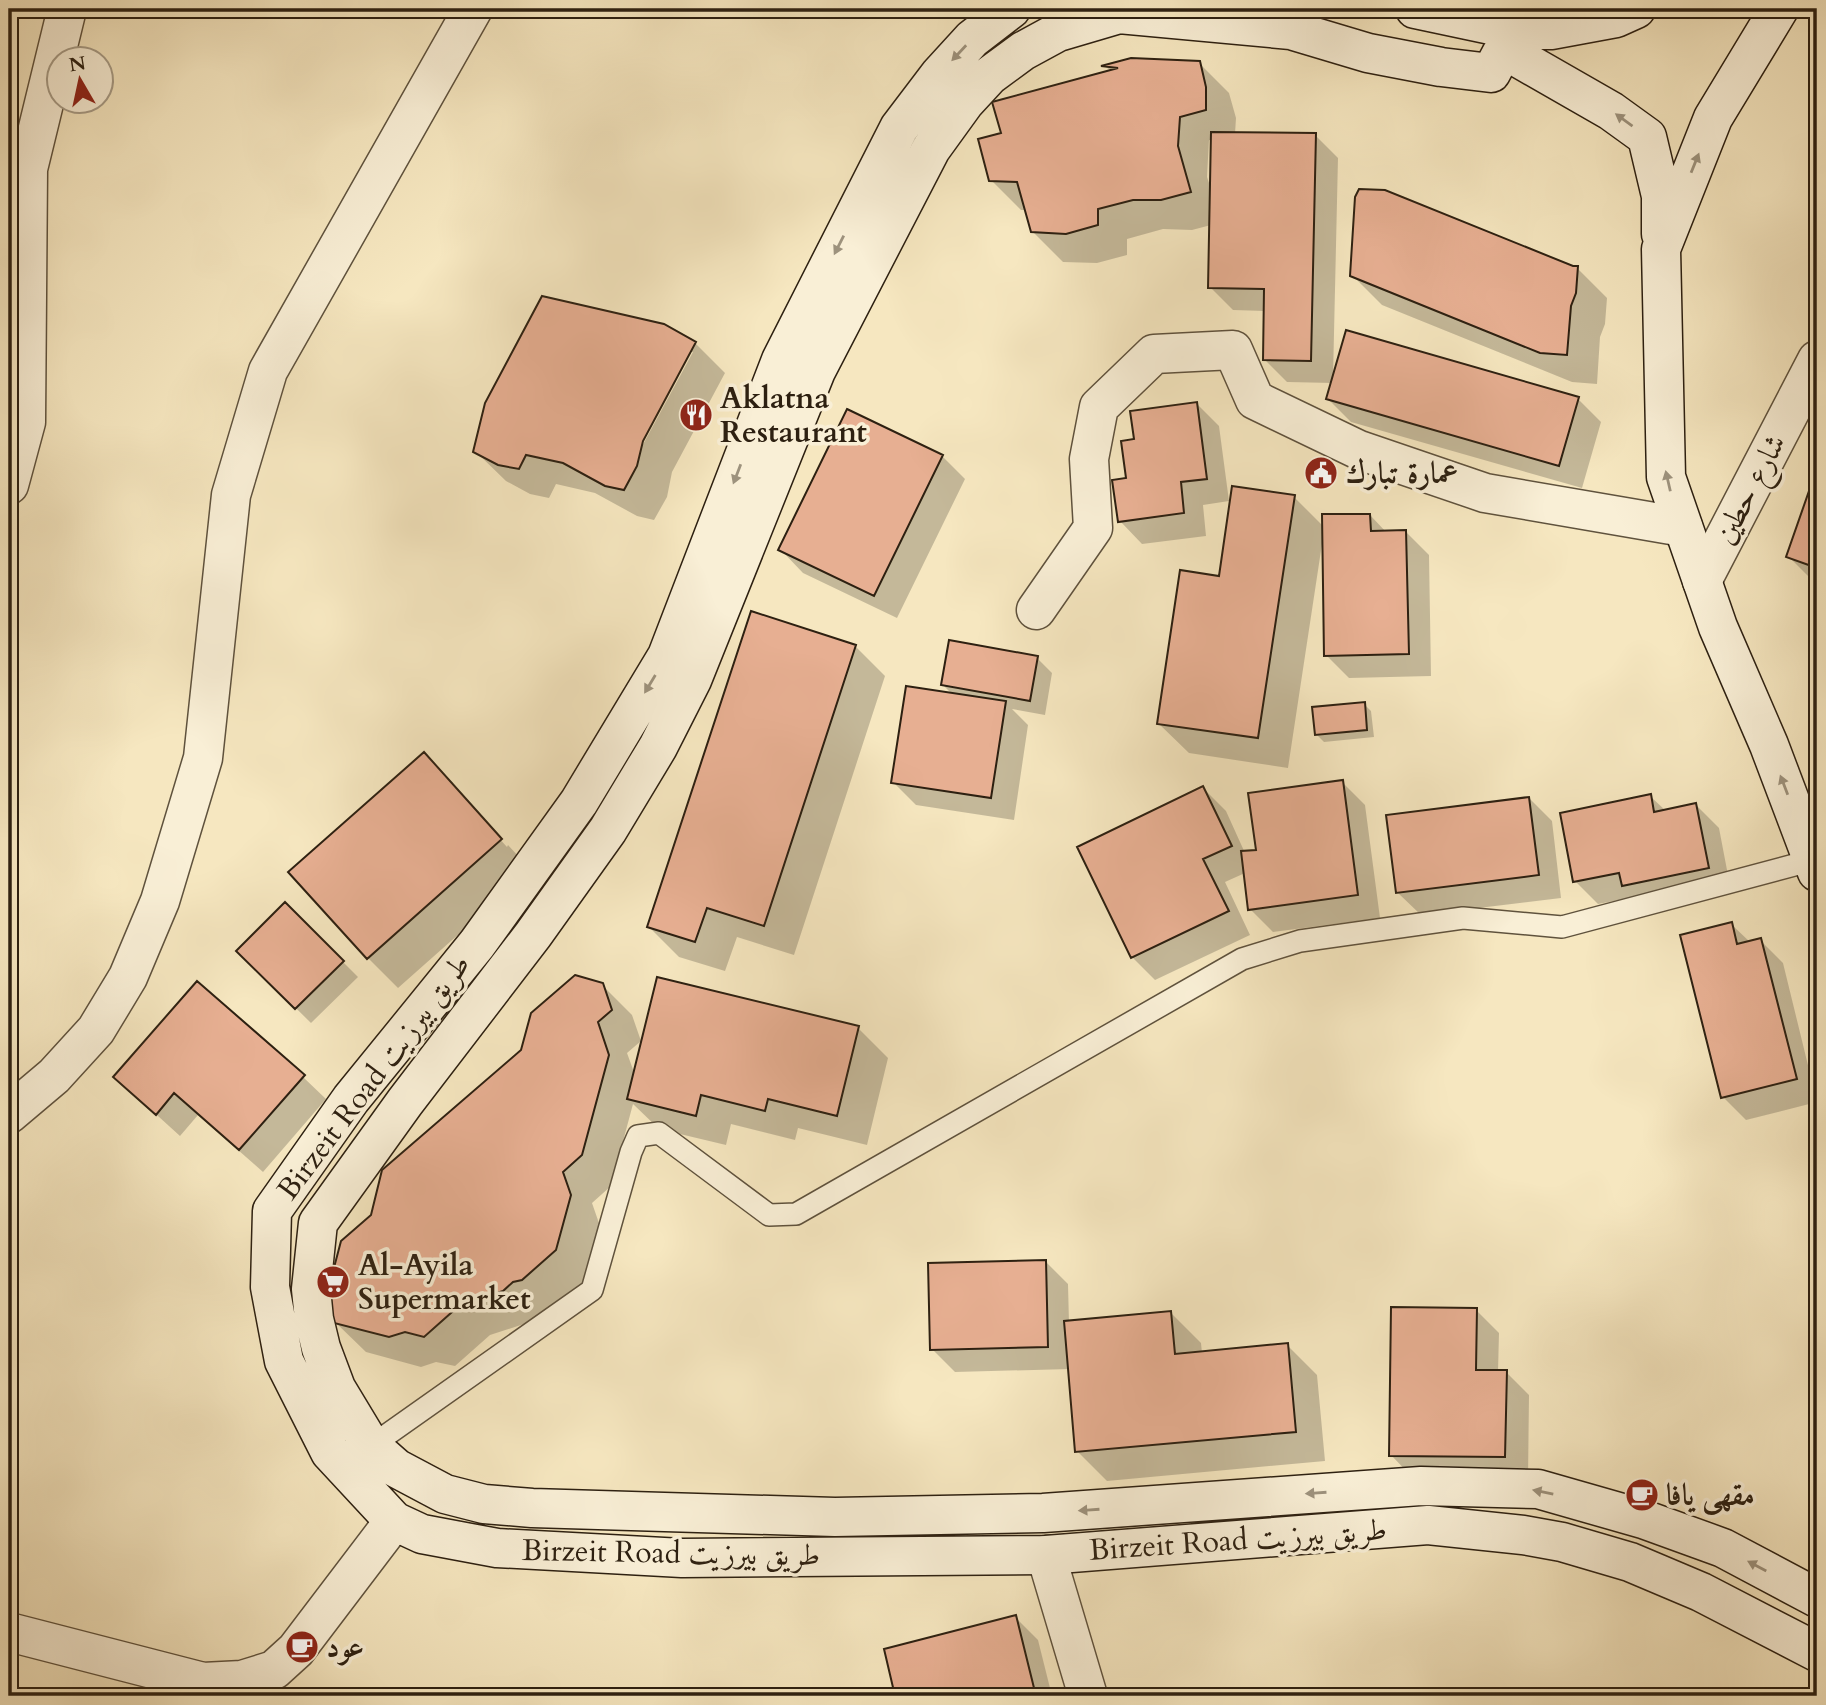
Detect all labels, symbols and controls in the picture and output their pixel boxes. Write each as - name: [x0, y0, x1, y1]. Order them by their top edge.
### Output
- one-way arrow: [952, 44, 968, 61]
- north arrow: [46, 46, 116, 116]
- text: N: [67, 50, 88, 78]
- one-way arrow: [1615, 113, 1633, 127]
- one-way arrow: [1690, 152, 1701, 173]
- one-way arrow: [834, 235, 846, 255]
- place label: Aklatna Restaurant: [720, 378, 867, 453]
- restaurant icon: Aklatna Restaurant: [677, 396, 715, 434]
- street label: شارع حطين: [1704, 427, 1800, 553]
- place label: عمارة تبارك: [1346, 453, 1458, 494]
- public building icon: عمارة تبارك: [1302, 454, 1340, 492]
- one-way arrow: [731, 464, 742, 485]
- one-way arrow: [1663, 470, 1674, 492]
- one-way arrow: [644, 675, 656, 694]
- one-way arrow: [1779, 774, 1790, 795]
- street label: Birzeit Road طريق بيرزيت: [268, 946, 480, 1208]
- place label: Al-Ayila Supermarket: [358, 1245, 531, 1320]
- supermarket icon: Al-Ayila Supermarket: [314, 1263, 352, 1301]
- place label: مقهى يافا: [1666, 1475, 1755, 1516]
- cafe icon: مقهى يافا: [1623, 1476, 1661, 1514]
- one-way arrow: [1532, 1486, 1554, 1497]
- one-way arrow: [1305, 1488, 1327, 1499]
- one-way arrow: [1078, 1505, 1100, 1516]
- street label: Birzeit Road طريق بيرزيت: [1088, 1509, 1388, 1571]
- street label: Birzeit Road طريق بيرزيت: [521, 1530, 821, 1576]
- one-way arrow: [1747, 1560, 1767, 1572]
- place label: عود: [326, 1627, 364, 1668]
- cafe icon: عود: [283, 1628, 321, 1666]

